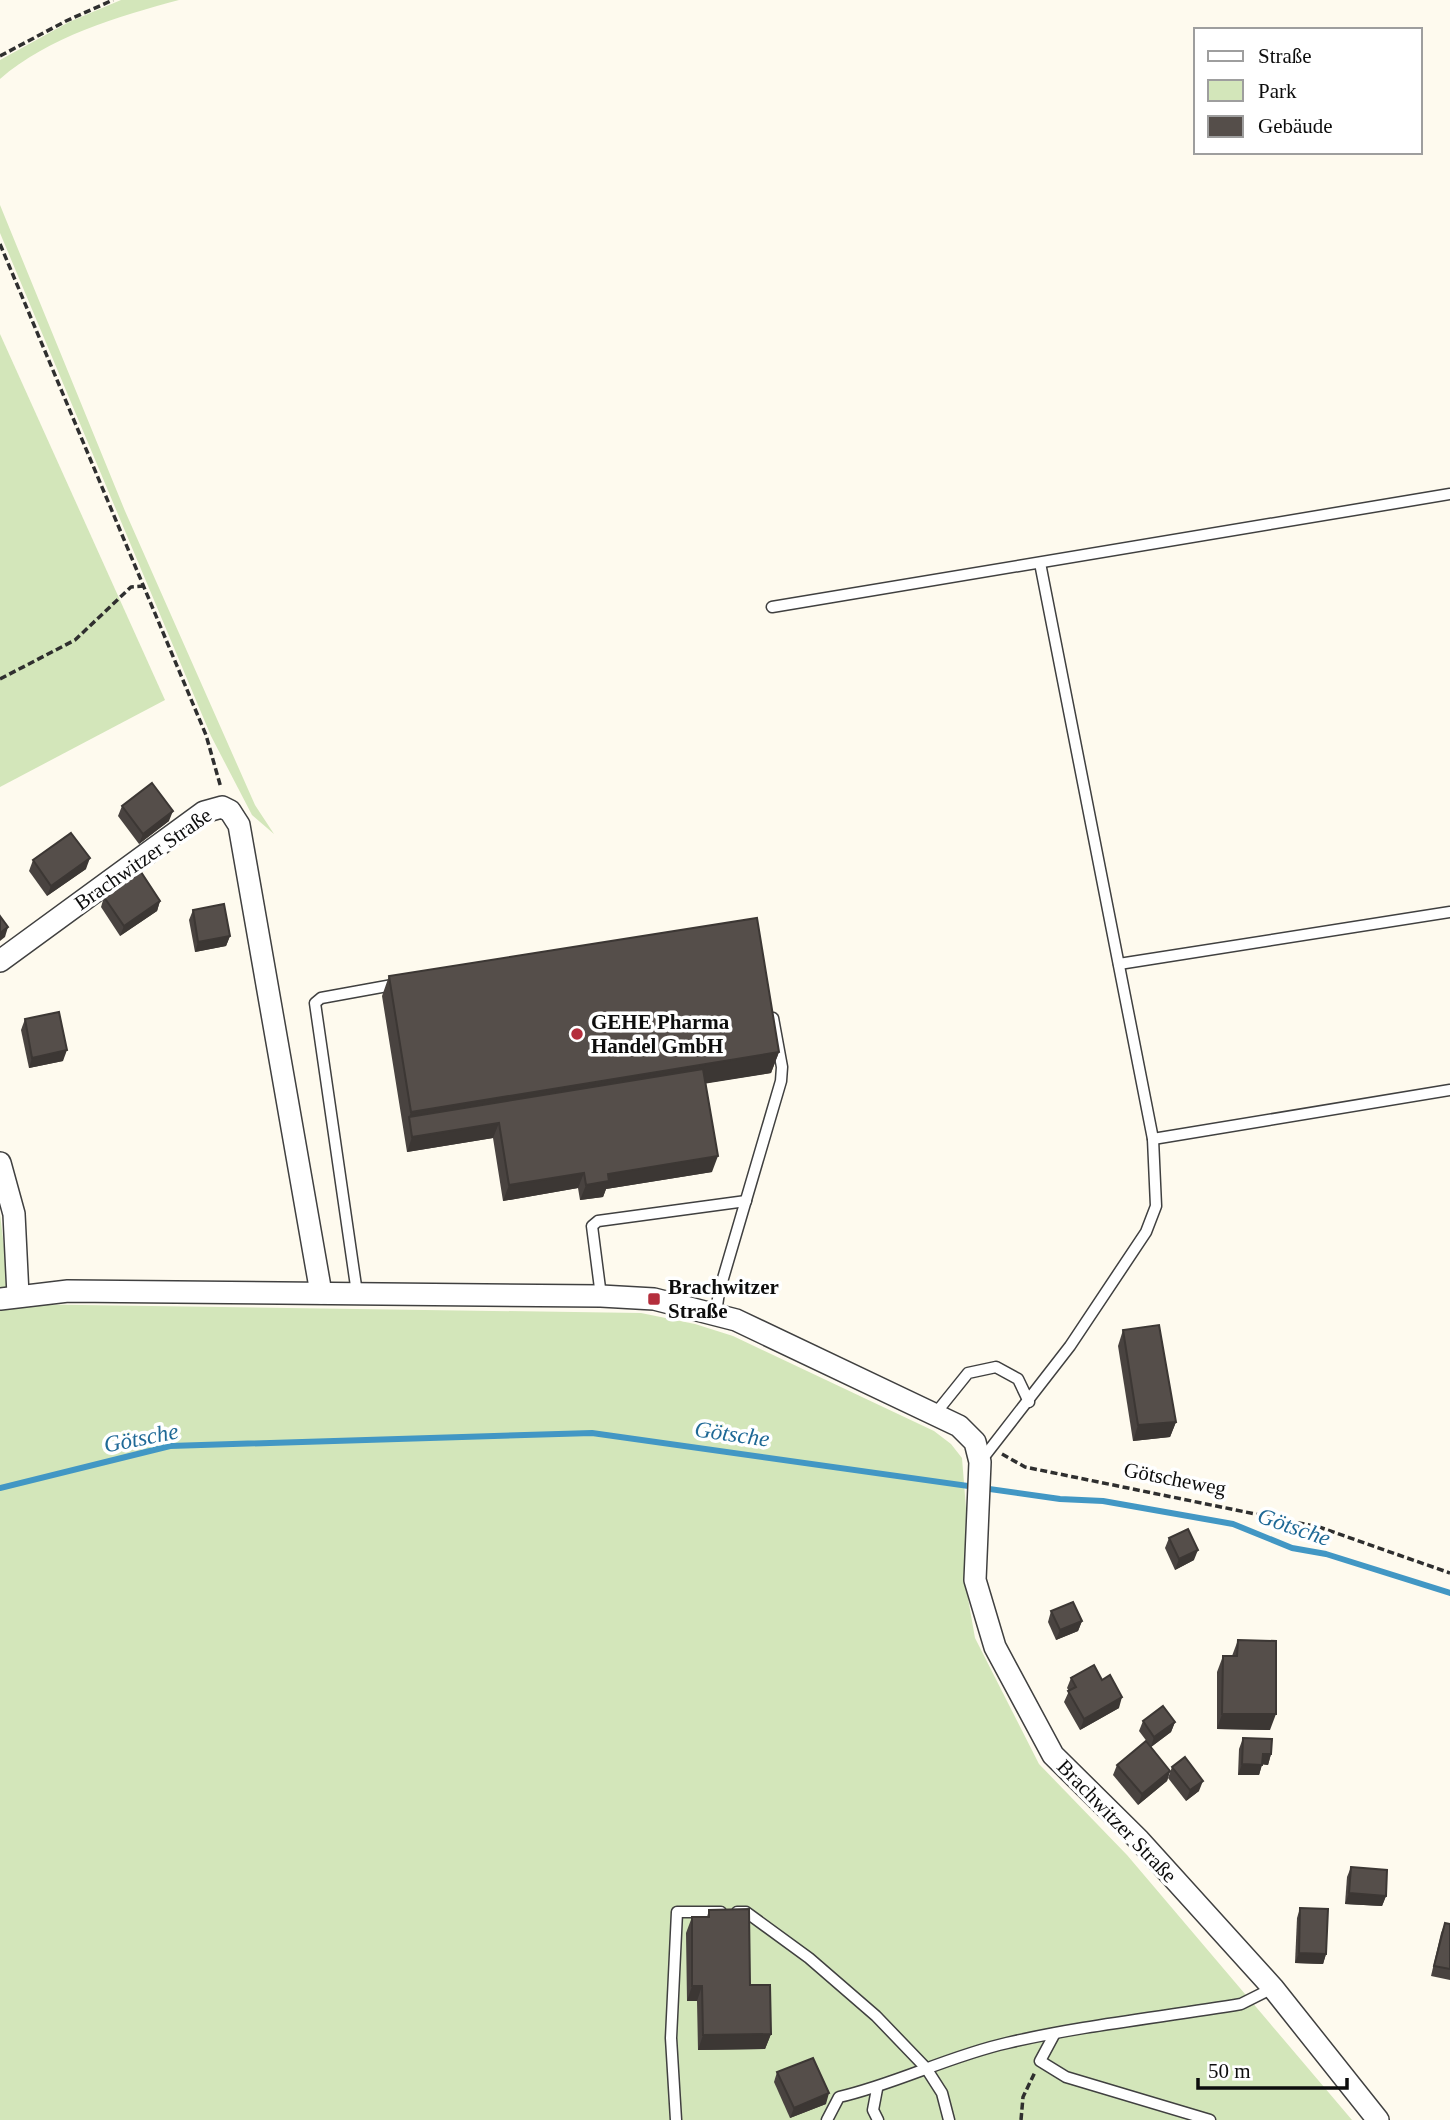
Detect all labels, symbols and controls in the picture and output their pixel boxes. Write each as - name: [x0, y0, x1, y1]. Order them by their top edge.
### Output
- legend: [1194, 28, 1422, 154]
- text: Straße: [1258, 44, 1312, 68]
- text: Park: [1258, 79, 1297, 103]
- text: Gebäude: [1258, 114, 1333, 138]
- street label: Brachwitzer Straße: [70, 803, 216, 915]
- place label: GEHE Pharma Handel GmbH: [591, 1010, 730, 1058]
- marker: GEHE Pharma Handel GmbH: [569, 1026, 585, 1042]
- place label: Brachwitzer Straße: [668, 1275, 779, 1323]
- marker: Brachwitzer Straße: [646, 1291, 662, 1307]
- water label: Götsche: [693, 1416, 771, 1452]
- water label: Götsche: [102, 1419, 180, 1457]
- street label: Götscheweg: [1122, 1457, 1229, 1501]
- water label: Götsche: [1254, 1503, 1334, 1551]
- street label: Brachwitzer Straße: [1052, 1755, 1182, 1887]
- scale bar: [1198, 2046, 1347, 2090]
- text: 50 m: [1208, 2059, 1251, 2083]

